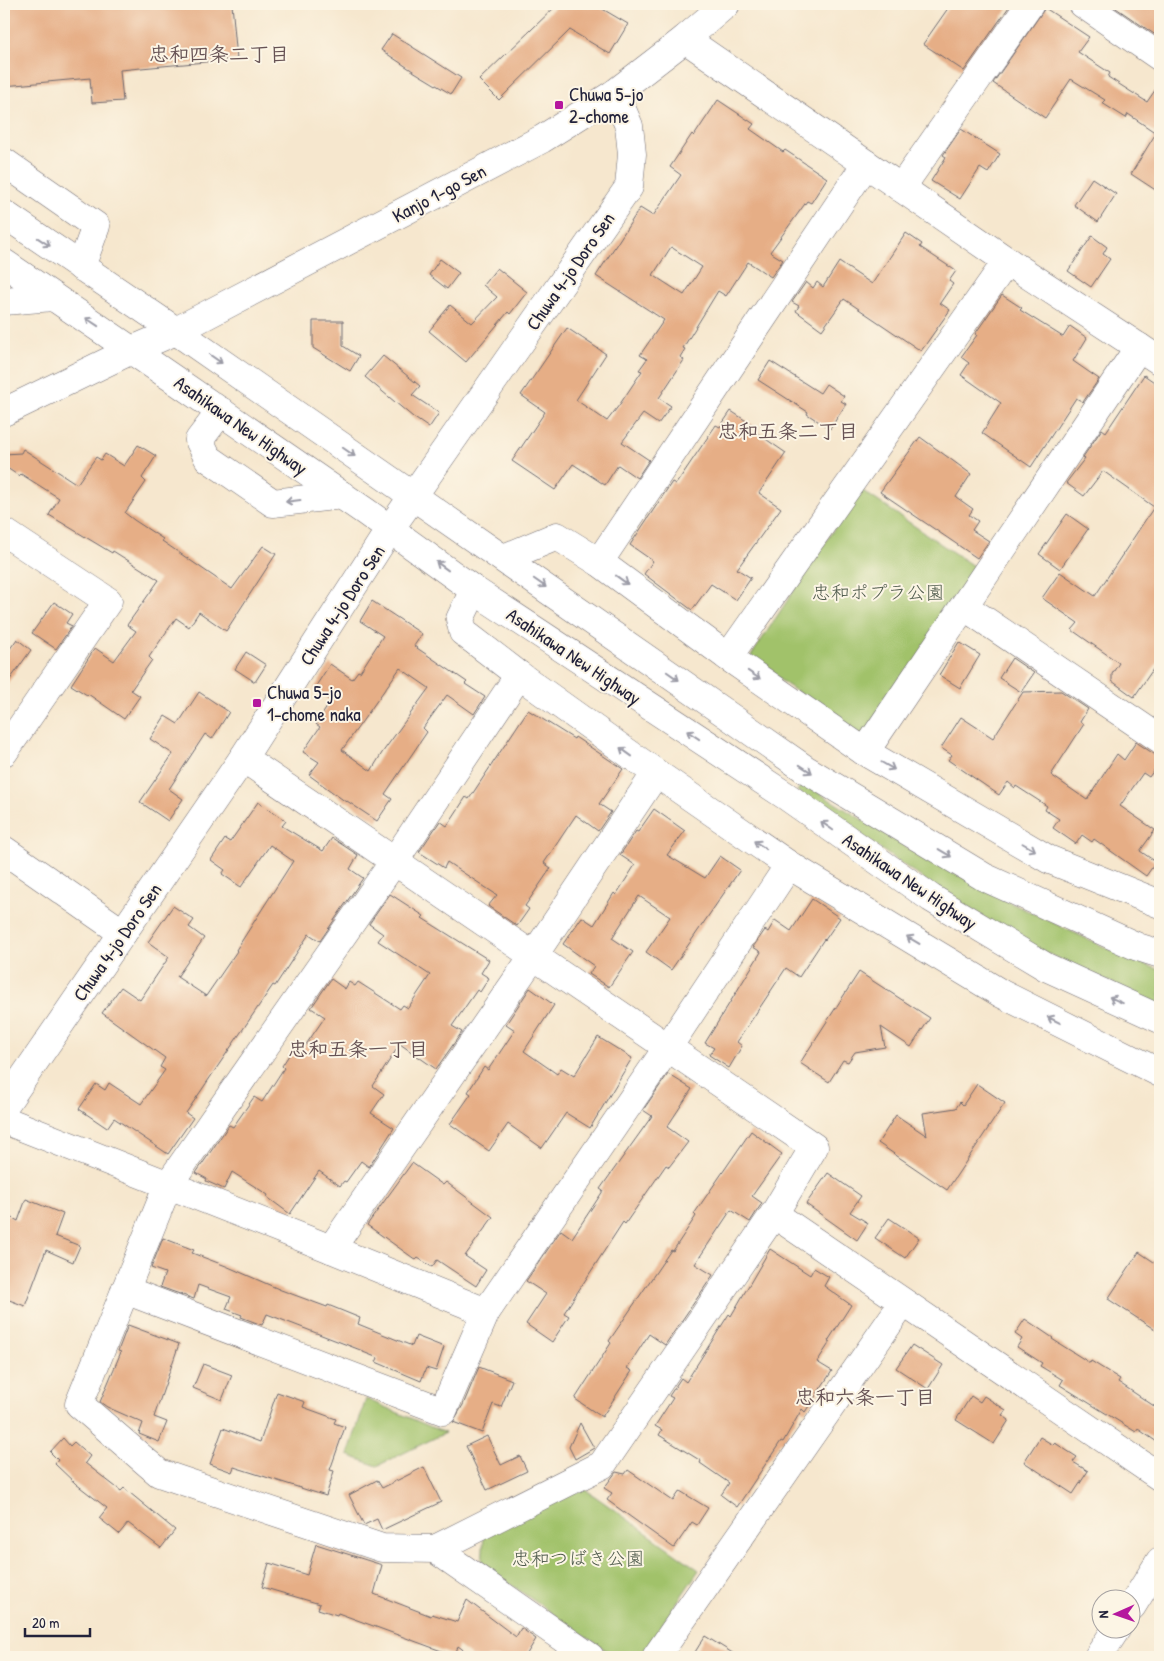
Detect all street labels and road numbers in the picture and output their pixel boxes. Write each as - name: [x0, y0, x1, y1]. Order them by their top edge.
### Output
- street label: Kanjo 1-go Sen: [388, 157, 490, 229]
- street label: Chuwa 4-jo Doro Sen: [520, 207, 620, 335]
- street label: Asahikawa New Highway: [169, 369, 313, 481]
- street label: Chuwa 4-jo Doro Sen: [293, 540, 391, 670]
- street label: Asahikawa New Highway: [502, 601, 646, 711]
- street label: Asahikawa New Highway: [838, 826, 982, 936]
- street label: Chuwa 4-jo Doro Sen: [67, 878, 167, 1006]

